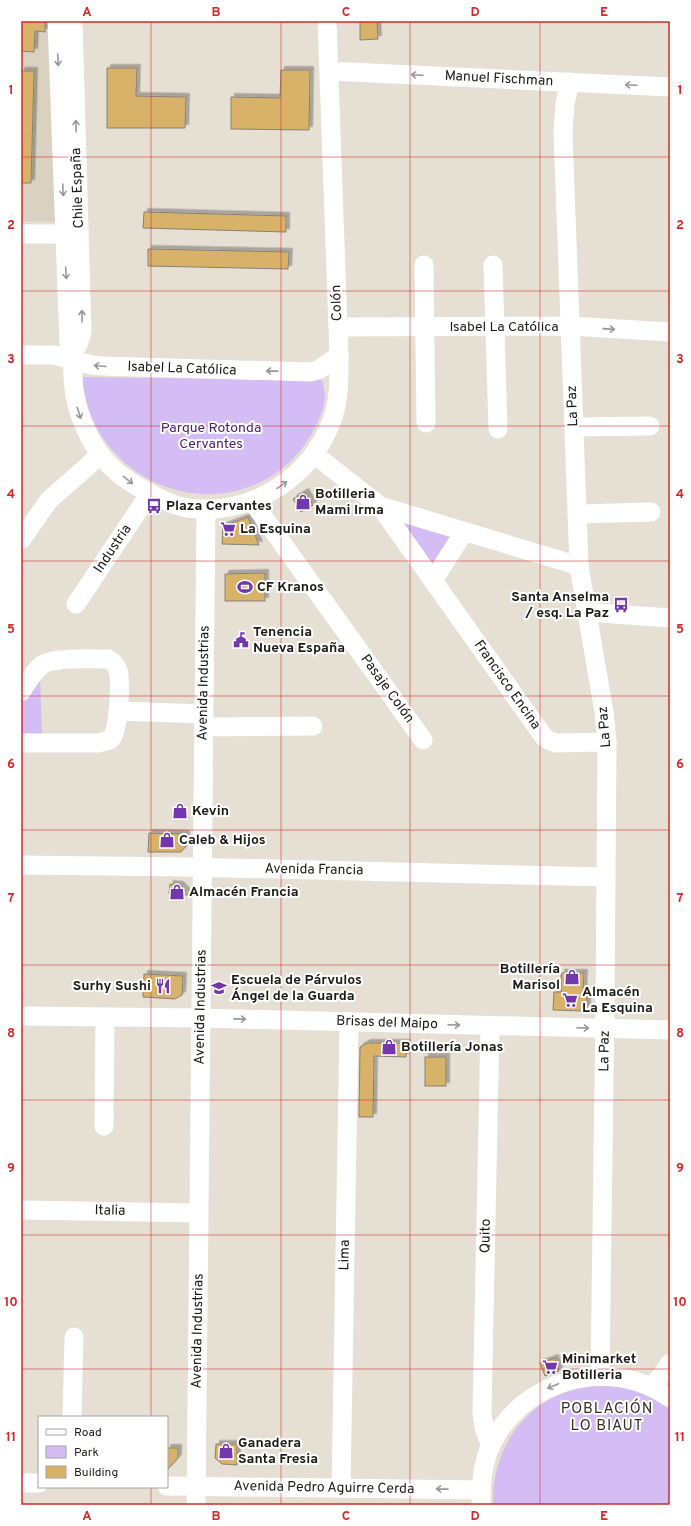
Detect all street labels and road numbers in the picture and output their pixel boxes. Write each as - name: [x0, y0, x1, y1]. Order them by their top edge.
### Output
- street label: Manuel Fischman: [444, 68, 554, 90]
- street label: Chile España: [68, 147, 88, 229]
- street label: Colón: [328, 285, 346, 321]
- street label: Isabel La Católica: [449, 319, 559, 336]
- street label: Isabel La Católica: [127, 359, 237, 379]
- street label: La Paz: [564, 385, 582, 427]
- street label: Industria: [91, 521, 135, 577]
- street label: Avenida Industrias: [194, 625, 214, 741]
- street label: Francisco Encina: [470, 637, 544, 733]
- street label: Pasaje Colón: [356, 651, 418, 727]
- street label: La Paz: [595, 706, 615, 748]
- street label: Avenida Francia: [264, 861, 364, 879]
- street label: Avenida Industrias: [191, 949, 211, 1065]
- street label: Brisas del Maipo: [336, 1013, 438, 1033]
- street label: La Paz: [596, 1030, 614, 1072]
- street label: Italia: [94, 1202, 126, 1220]
- street label: Quito: [477, 1218, 495, 1253]
- street label: Lima: [336, 1240, 354, 1270]
- street label: Avenida Industrias: [188, 1273, 208, 1389]
- street label: Avenida Pedro Aguirre Cerda: [233, 1478, 415, 1498]

